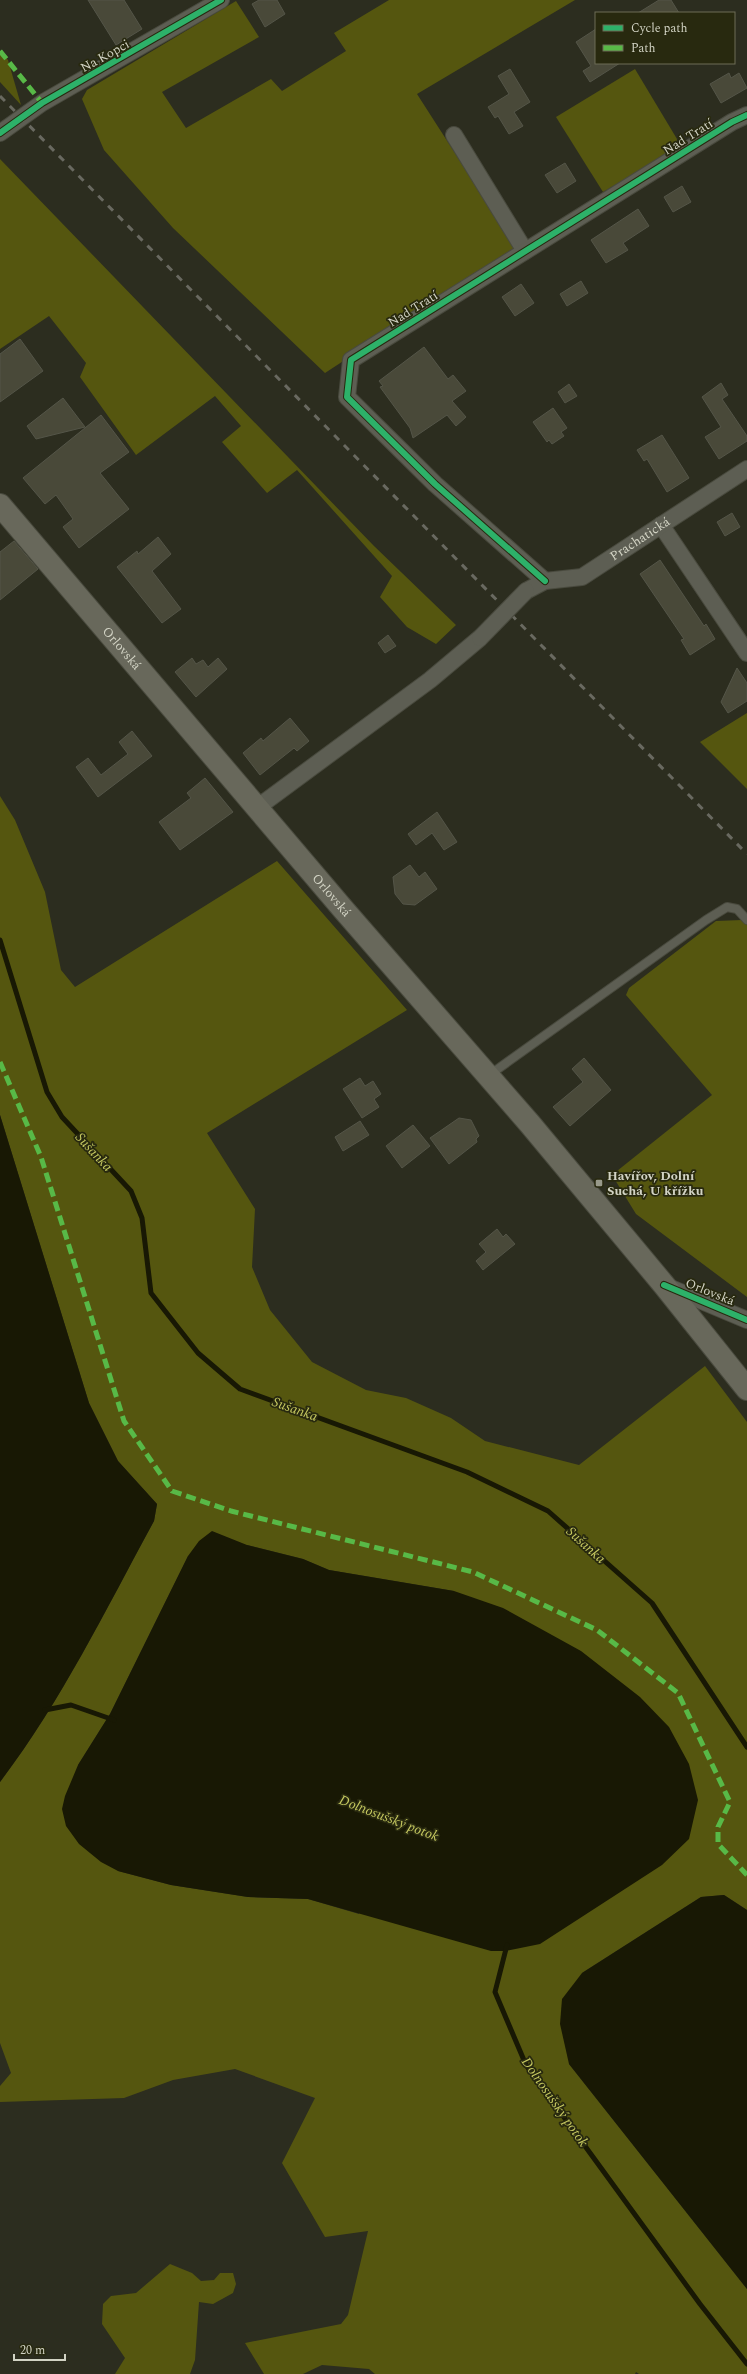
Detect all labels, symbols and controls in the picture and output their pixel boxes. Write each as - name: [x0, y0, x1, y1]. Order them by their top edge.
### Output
- legend: [595, 12, 735, 64]
- text: Cycle path: [631, 19, 688, 38]
- street label: Na Kopci: [77, 34, 133, 78]
- text: Path: [631, 39, 656, 58]
- street label: Nad Tratí: [659, 113, 718, 160]
- street label: Nad Tratí: [384, 285, 443, 332]
- street label: Prachatická: [606, 512, 675, 566]
- street label: Orlovská: [97, 622, 146, 675]
- street label: Orlovská: [307, 869, 356, 922]
- water label: Sušanka: [70, 1128, 118, 1176]
- place label: Havířov, Dolní Suchá, U křížku: [607, 1166, 704, 1201]
- marker: Havířov, Dolní Suchá, U křížku: [594, 1178, 604, 1188]
- street label: Orlovská: [682, 1273, 738, 1311]
- water label: Sušanka: [269, 1391, 321, 1427]
- water label: Sušanka: [561, 1521, 611, 1569]
- water label: Dolnosušský potok: [336, 1789, 443, 1847]
- water label: Dolnosušský potok: [516, 2053, 594, 2152]
- scale bar: [14, 2336, 65, 2362]
- text: 20 m: [20, 2341, 45, 2360]

